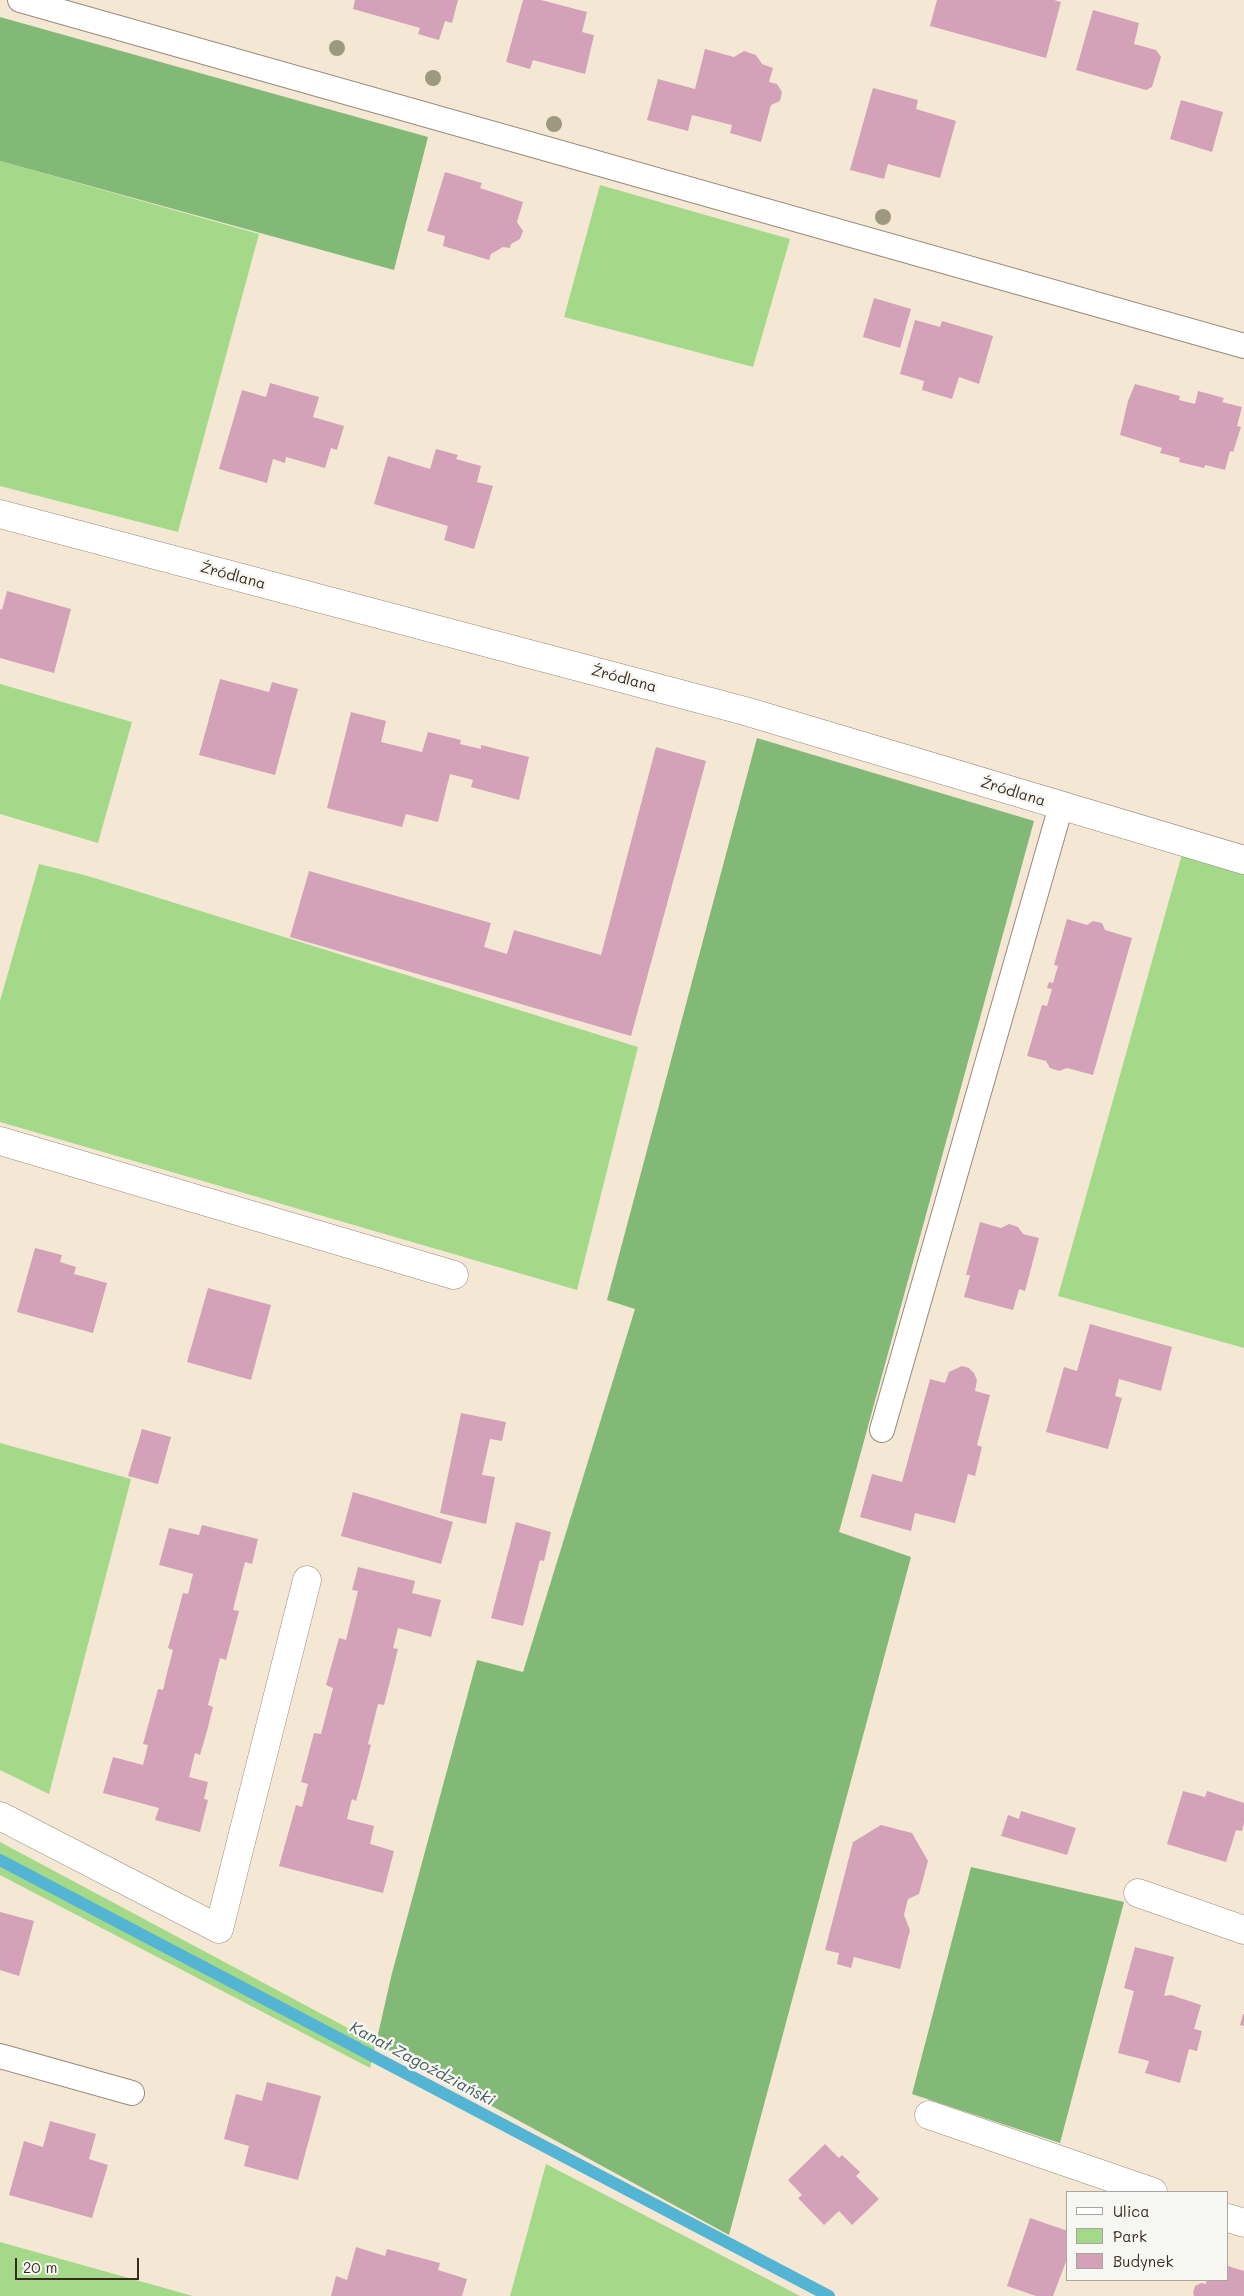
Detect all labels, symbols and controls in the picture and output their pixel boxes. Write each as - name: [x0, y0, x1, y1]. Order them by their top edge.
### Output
- street label: Źródlana: [198, 559, 268, 593]
- street label: Źródlana: [589, 662, 659, 696]
- street label: Źródlana: [978, 774, 1048, 810]
- water label: Kanał Zagoździański: [346, 2018, 498, 2110]
- legend: [1066, 2191, 1229, 2281]
- text: Ulica: [1113, 2201, 1150, 2221]
- text: Park: [1113, 2226, 1147, 2246]
- scale bar: [18, 2248, 141, 2280]
- text: Budynek: [1113, 2251, 1173, 2271]
- text: 20 m: [23, 2257, 57, 2277]

